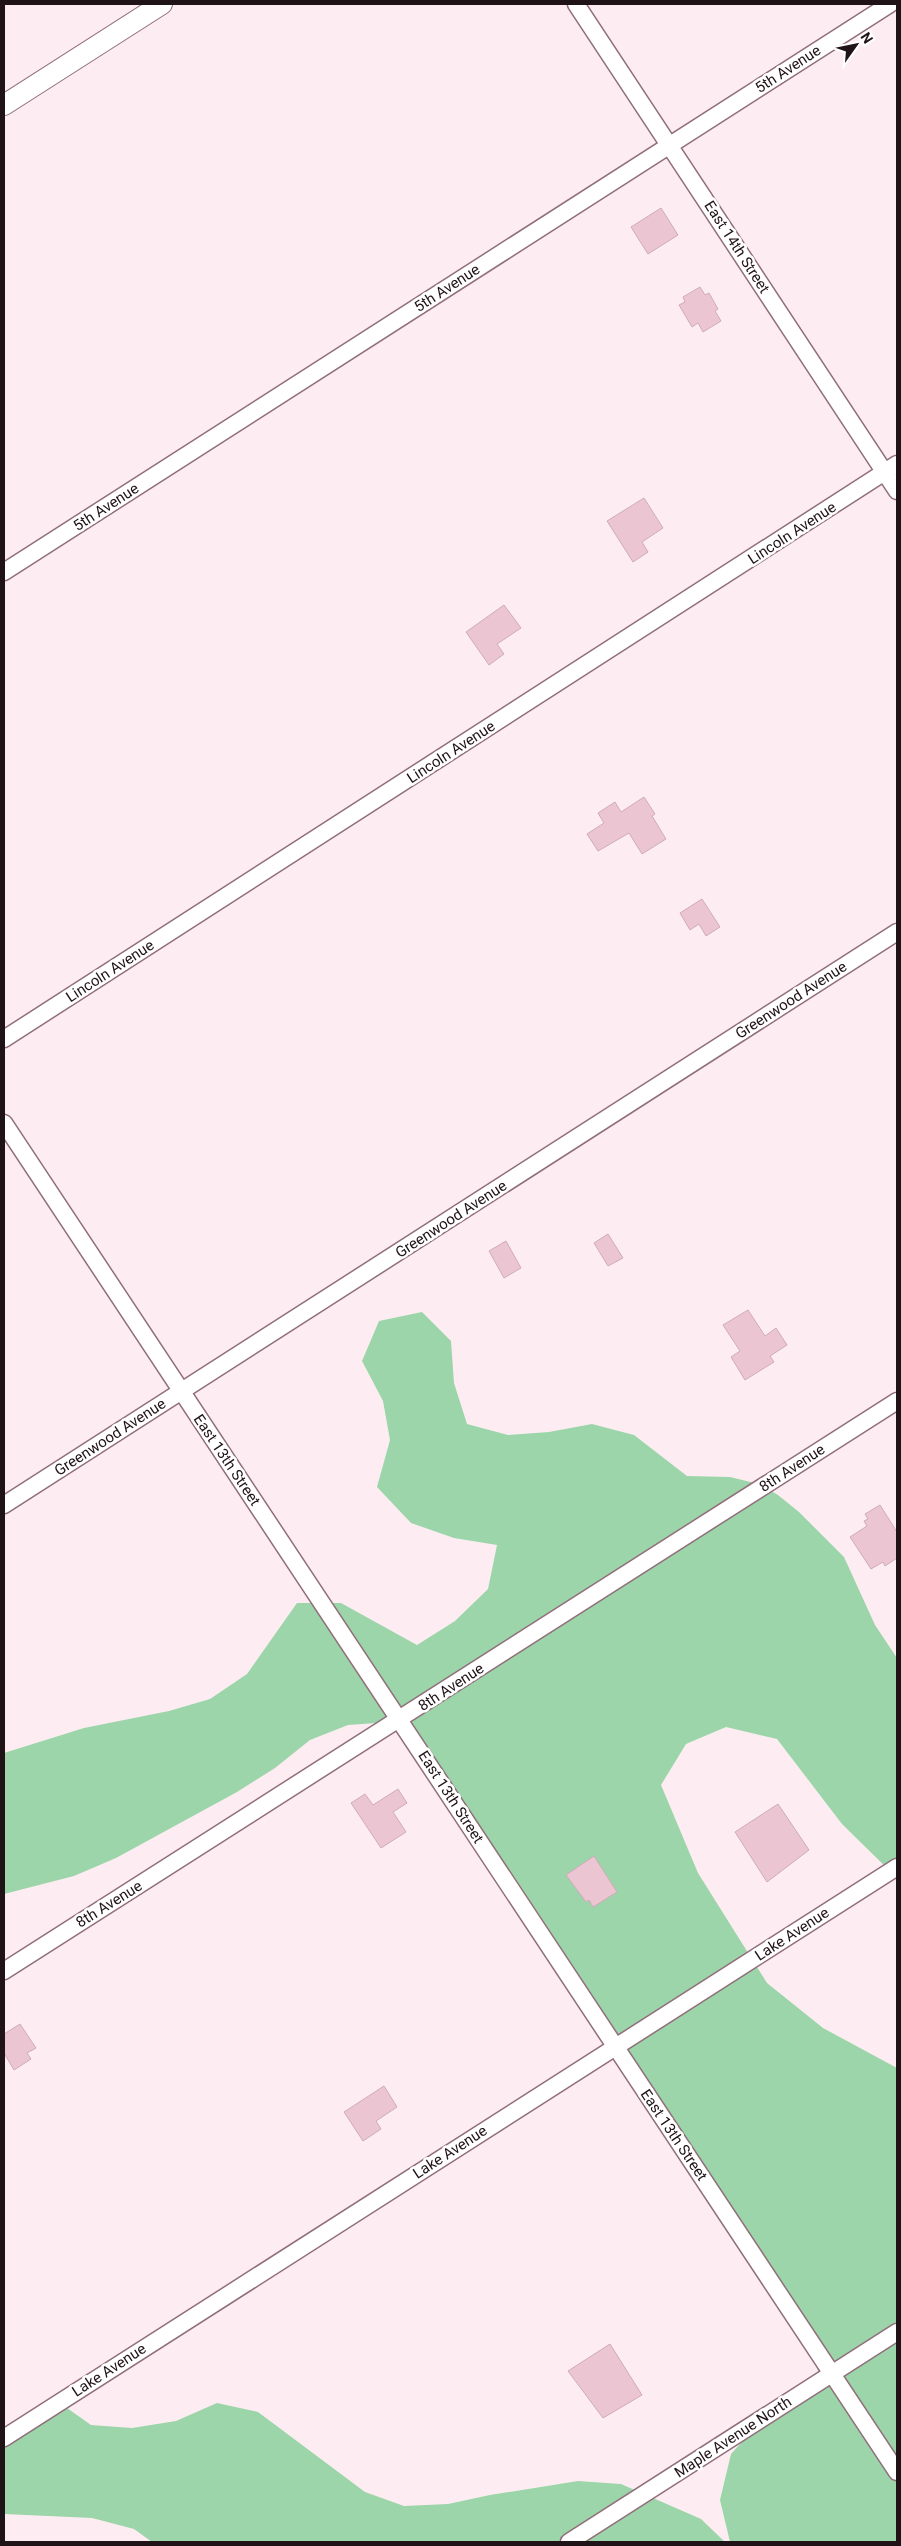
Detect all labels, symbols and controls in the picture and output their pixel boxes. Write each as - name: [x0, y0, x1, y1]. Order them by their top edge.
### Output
- north arrow: [831, 20, 881, 70]
- text: N: [857, 29, 876, 46]
- street label: 5th Avenue: [752, 41, 824, 97]
- street label: East 14th Street: [700, 197, 774, 297]
- street label: 5th Avenue: [411, 260, 483, 316]
- street label: 5th Avenue: [70, 479, 142, 535]
- street label: Lincoln Avenue: [745, 498, 839, 568]
- street label: Lincoln Avenue: [404, 717, 498, 787]
- street label: Lincoln Avenue: [63, 936, 157, 1006]
- street label: Greenwood Avenue: [732, 957, 850, 1043]
- street label: Greenwood Avenue: [392, 1176, 510, 1262]
- street label: Greenwood Avenue: [51, 1394, 169, 1480]
- street label: East 13th Street: [190, 1411, 264, 1509]
- street label: 8th Avenue: [756, 1440, 828, 1496]
- street label: 8th Avenue: [415, 1659, 487, 1715]
- street label: East 13th Street: [414, 1747, 488, 1847]
- street label: 8th Avenue: [73, 1877, 145, 1931]
- street label: Lake Avenue: [752, 1903, 832, 1965]
- street label: East 13th Street: [637, 2086, 711, 2184]
- street label: Lake Avenue: [410, 2121, 490, 2183]
- street label: Lake Avenue: [69, 2339, 149, 2401]
- street label: Maple Avenue North: [671, 2393, 795, 2481]

